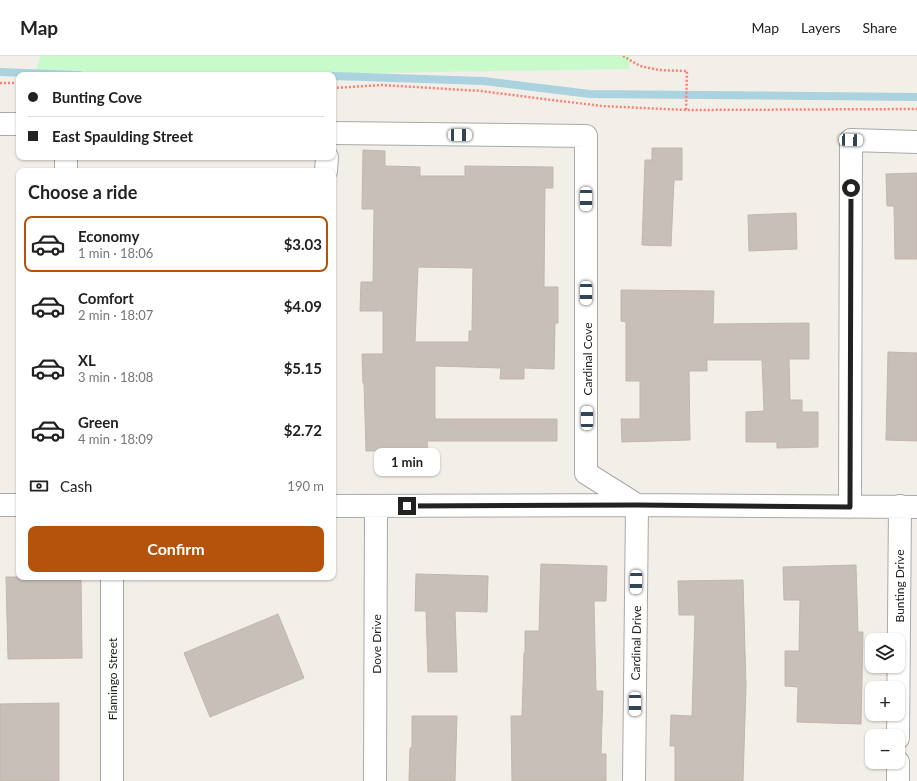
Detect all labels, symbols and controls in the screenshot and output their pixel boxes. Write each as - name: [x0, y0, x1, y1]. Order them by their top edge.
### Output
- text: Map: [20, 16, 58, 39]
- text: Map: [751, 19, 779, 36]
- text: Layers: [801, 19, 841, 36]
- text: Share: [863, 19, 897, 36]
- text: Bunting Cove: [52, 88, 142, 106]
- text: East Spaulding Street: [52, 127, 193, 145]
- car: [448, 129, 472, 141]
- car: [839, 134, 863, 146]
- route start: [842, 179, 860, 197]
- text: Choose a ride: [28, 181, 137, 203]
- car: [580, 187, 592, 211]
- icon: car: [30, 226, 66, 262]
- text: Economy: [78, 227, 139, 245]
- text: $3.03: [284, 235, 322, 253]
- text: 1 min · 18:06: [78, 245, 153, 261]
- car: [580, 281, 592, 305]
- icon: car: [30, 288, 66, 324]
- text: Comfort: [78, 289, 134, 307]
- text: $4.09: [284, 297, 322, 315]
- text: 2 min · 18:07: [78, 307, 153, 323]
- street label: Cardinal Cove: [580, 322, 595, 396]
- icon: car: [30, 350, 66, 386]
- text: XL: [78, 351, 96, 369]
- text: $5.15: [284, 359, 322, 377]
- text: 3 min · 18:08: [78, 369, 153, 385]
- car: [581, 406, 593, 430]
- icon: car: [30, 412, 66, 448]
- text: Green: [78, 413, 119, 431]
- text: $2.72: [284, 421, 322, 439]
- text: 4 min · 18:09: [78, 431, 153, 447]
- callout: 1 min: [374, 448, 440, 476]
- text: 1 min: [391, 454, 423, 470]
- icon: cash: [28, 475, 50, 497]
- text: Cash: [60, 477, 92, 495]
- text: 190 m: [287, 478, 324, 494]
- route end: [398, 497, 416, 515]
- button: Confirm: [28, 526, 324, 572]
- street label: Bunting Drive: [892, 550, 907, 622]
- car: [630, 570, 642, 594]
- street label: Cardinal Drive: [628, 605, 644, 681]
- street label: Dove Drive: [369, 614, 384, 674]
- map controls: [865, 633, 905, 769]
- button: layers: [865, 633, 905, 673]
- street label: Flamingo Street: [105, 637, 120, 720]
- button: +: [865, 681, 905, 721]
- car: [629, 692, 641, 716]
- button: −: [865, 729, 905, 769]

